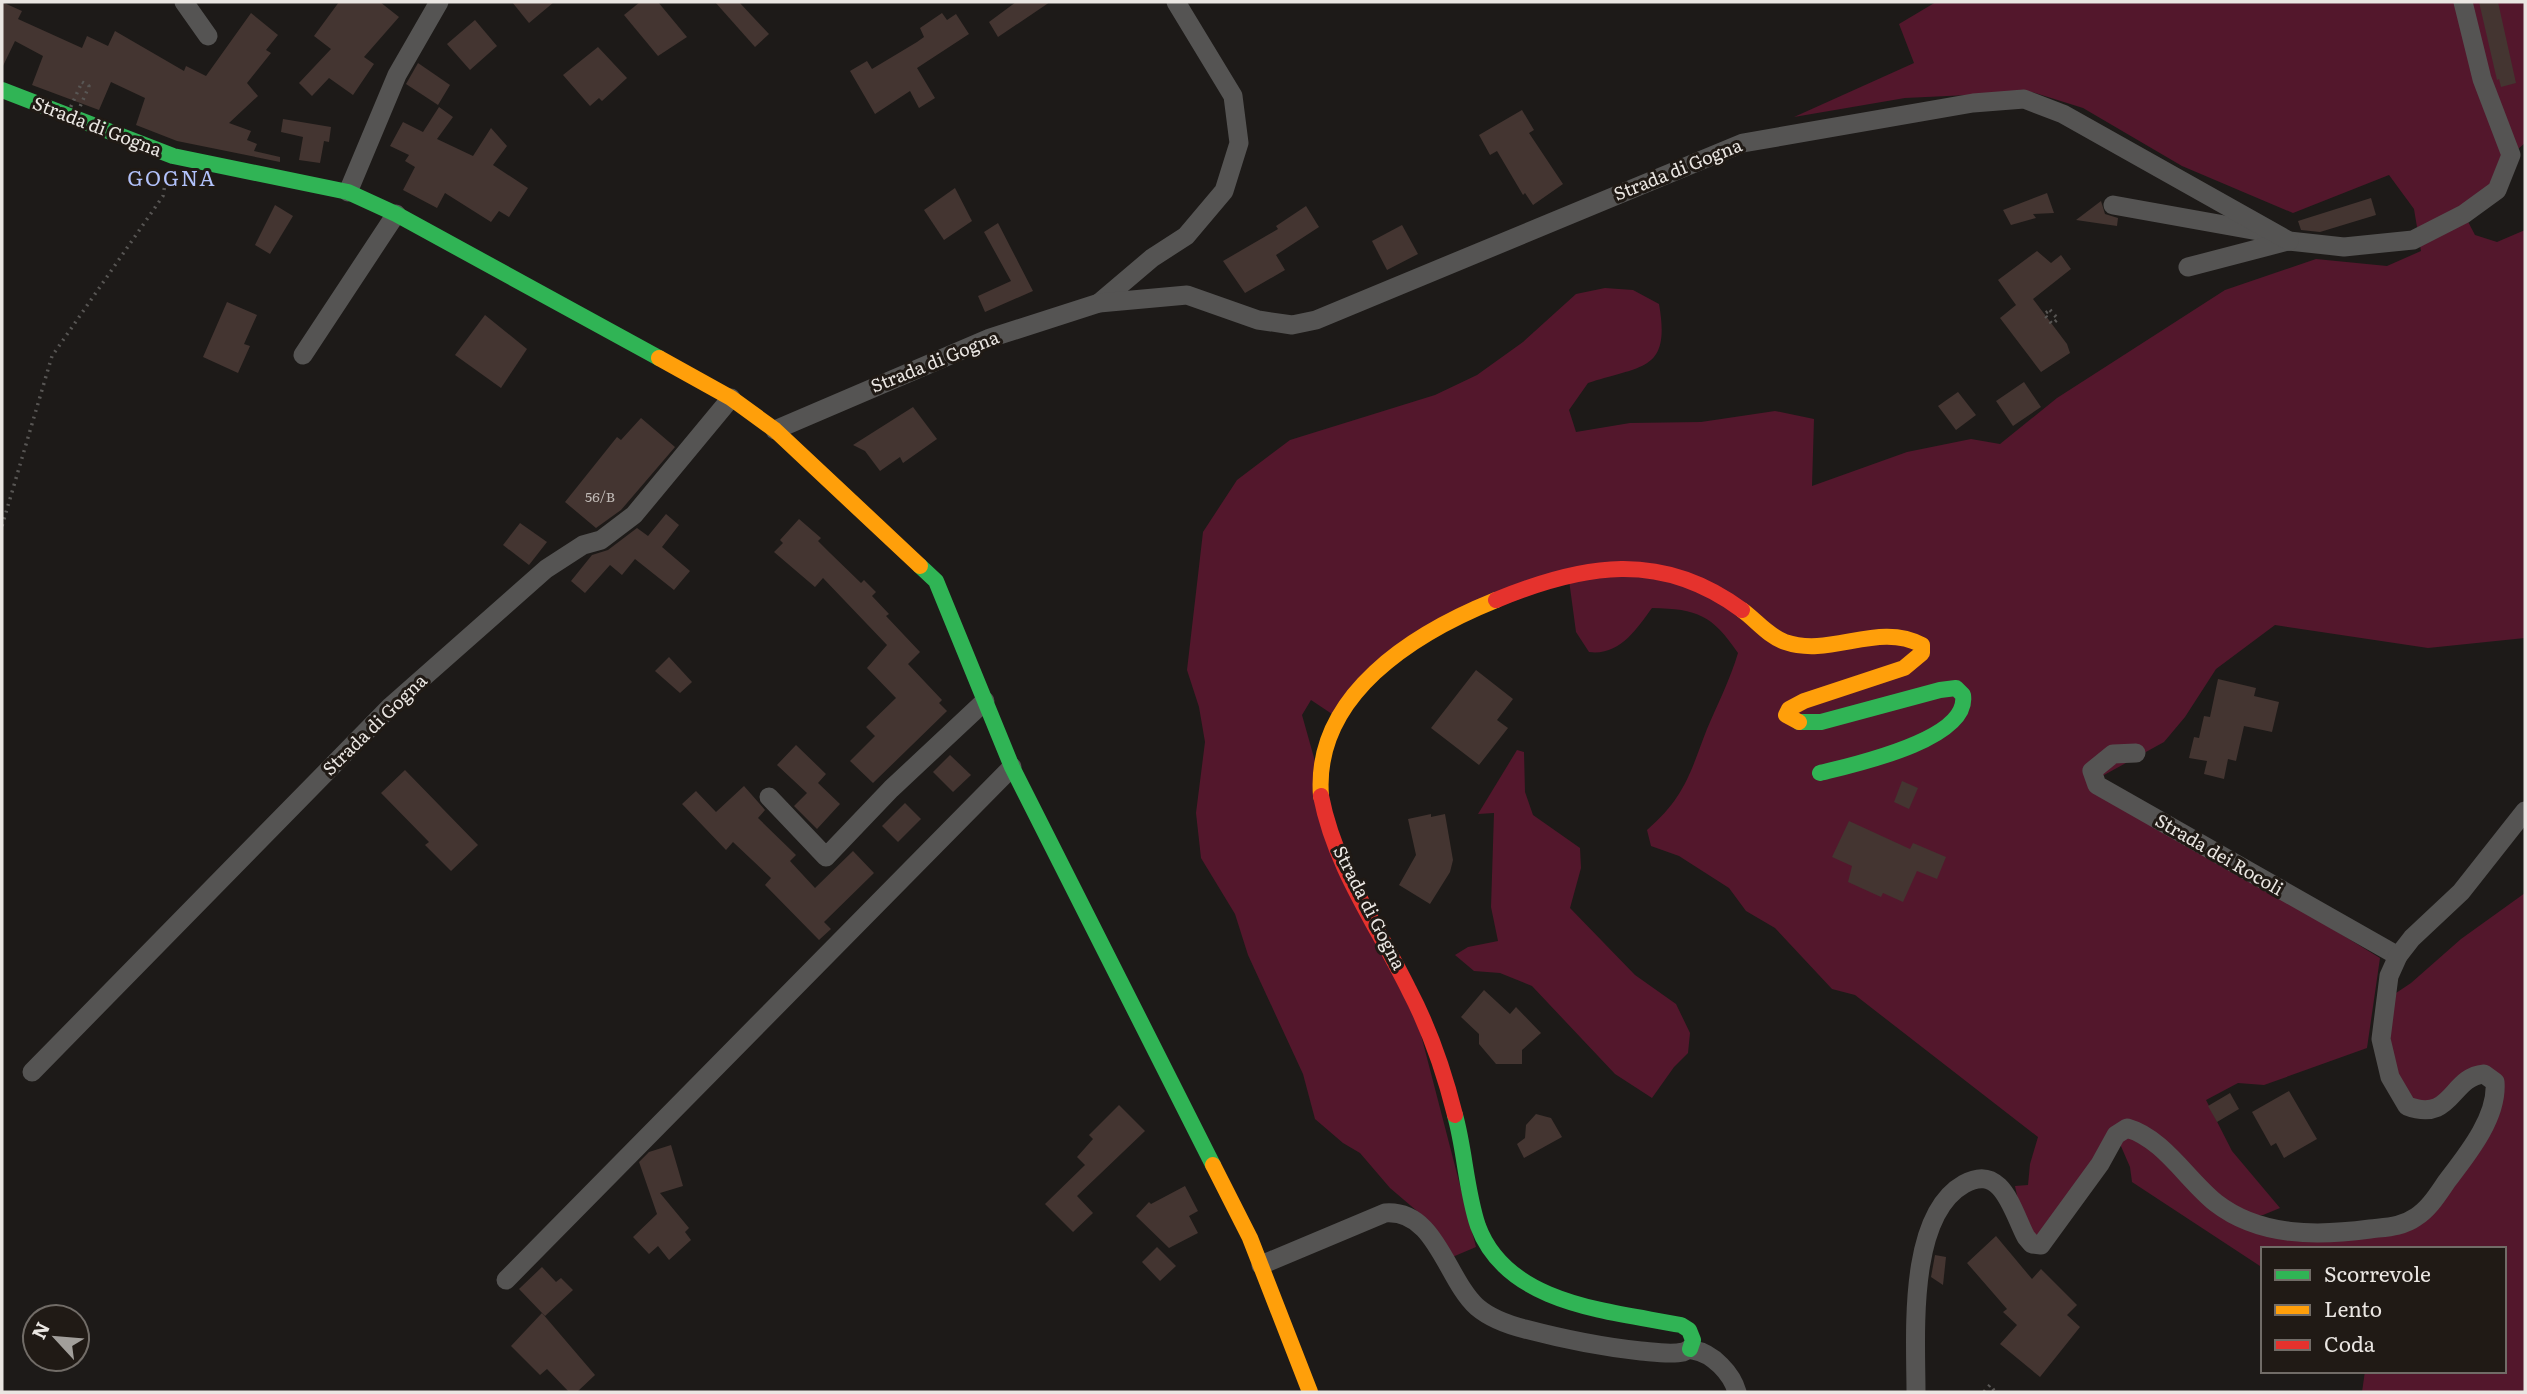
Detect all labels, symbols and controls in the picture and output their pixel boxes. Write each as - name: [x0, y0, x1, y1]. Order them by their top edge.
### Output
- street label: Strada di Gogna: [29, 89, 166, 163]
- street label: Strada di Gogna: [1609, 130, 1746, 207]
- district label: GOGNA: [127, 161, 217, 192]
- street label: Strada di Gogna: [866, 322, 1003, 399]
- house number: 56/B: [585, 486, 615, 506]
- street label: Strada di Gogna: [316, 667, 433, 781]
- street label: Strada dei Rocoli: [2151, 806, 2289, 901]
- street label: Strada di Gogna: [1327, 840, 1413, 974]
- legend: [2261, 1247, 2506, 1373]
- text: Scorrevole: [2324, 1257, 2431, 1288]
- text: Lento: [2324, 1292, 2382, 1323]
- north arrow: [21, 1303, 91, 1373]
- text: N: [24, 1317, 56, 1343]
- text: Coda: [2324, 1327, 2376, 1358]

